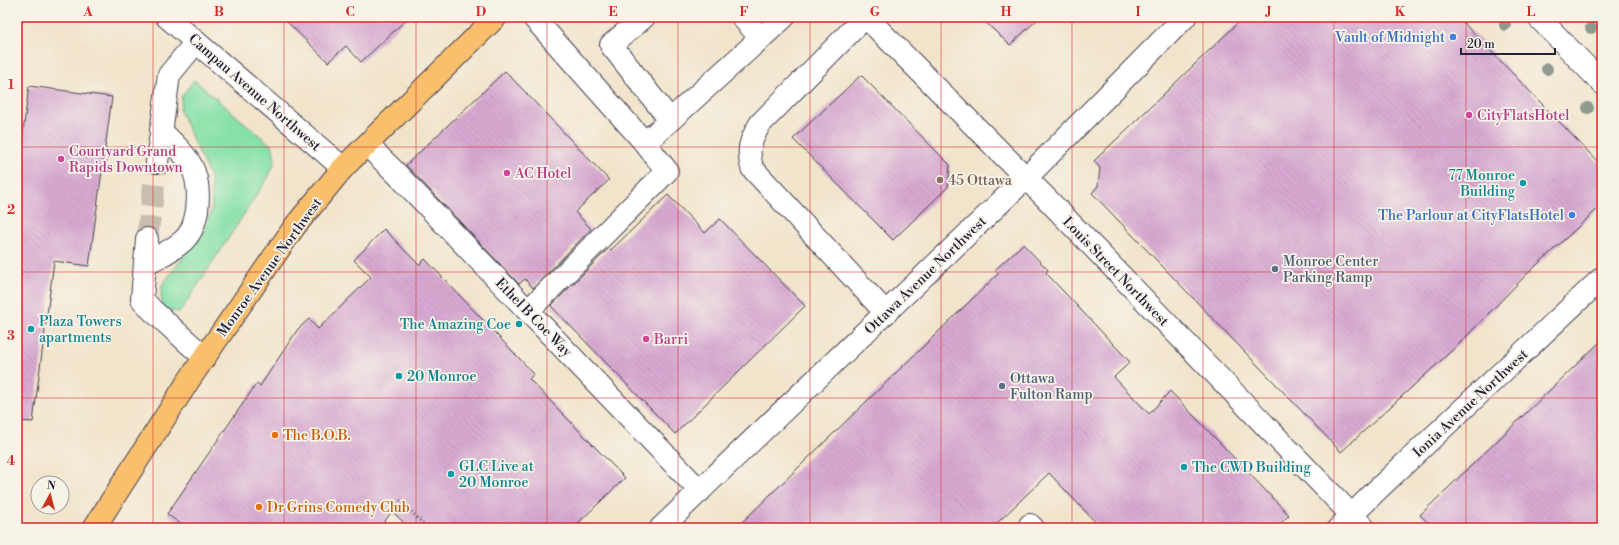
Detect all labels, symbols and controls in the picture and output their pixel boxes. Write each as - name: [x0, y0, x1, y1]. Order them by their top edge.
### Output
- text: A: [82, 4, 93, 20]
- text: B: [214, 4, 224, 20]
- text: C: [345, 4, 355, 20]
- text: D: [476, 4, 486, 20]
- text: E: [608, 4, 618, 20]
- text: F: [739, 4, 749, 20]
- text: G: [870, 4, 881, 20]
- text: H: [1001, 4, 1012, 20]
- text: I: [1135, 4, 1141, 20]
- text: J: [1264, 4, 1272, 20]
- text: K: [1395, 4, 1406, 20]
- text: L: [1527, 4, 1536, 20]
- place label: Vault of Midnight: [1334, 29, 1445, 47]
- street label: Campau Avenue Northwest: [184, 30, 324, 155]
- scale bar: [1461, 30, 1555, 56]
- marker: Vault of Midnight: [1448, 32, 1458, 42]
- text: 20 m: [1467, 37, 1495, 52]
- text: 1: [8, 77, 15, 93]
- place label: CityFlatsHotel: [1477, 107, 1569, 125]
- marker: CityFlatsHotel: [1464, 110, 1474, 120]
- place label: Courtyard Grand Rapids Downtown: [69, 143, 183, 177]
- marker: Courtyard Grand Rapids Downtown: [56, 154, 66, 164]
- place label: AC Hotel: [514, 165, 571, 183]
- place label: 77 Monroe Building: [1449, 167, 1516, 201]
- marker: AC Hotel: [502, 168, 512, 178]
- place label: 45 Ottawa: [948, 172, 1013, 190]
- marker: 45 Ottawa: [935, 175, 945, 185]
- marker: 77 Monroe Building: [1518, 178, 1528, 188]
- street label: Monroe Avenue Northwest: [213, 195, 326, 340]
- text: 2: [7, 202, 15, 218]
- place label: The Parlour at CityFlatsHotel: [1378, 207, 1564, 225]
- marker: The Parlour at CityFlatsHotel: [1567, 210, 1577, 220]
- street label: Ottawa Avenue Northwest: [861, 213, 990, 339]
- street label: Louis Street Northwest: [1058, 213, 1172, 330]
- place label: Monroe Center Parking Ramp: [1283, 253, 1378, 287]
- marker: Monroe Center Parking Ramp: [1270, 264, 1280, 274]
- street label: Ethel B Coe Way: [491, 274, 576, 361]
- place label: Plaza Towers apartments: [39, 313, 122, 347]
- place label: The Amazing Coe: [400, 316, 511, 334]
- marker: The Amazing Coe: [514, 319, 524, 329]
- marker: Plaza Towers apartments: [26, 324, 36, 334]
- text: 3: [7, 328, 15, 344]
- place label: Barri: [653, 331, 689, 349]
- marker: Barri: [641, 334, 651, 344]
- street label: Ionia Avenue Northwest: [1409, 346, 1532, 462]
- place label: 20 Monroe: [407, 368, 477, 386]
- place label: Ottawa Fulton Ramp: [1010, 370, 1093, 404]
- marker: 20 Monroe: [394, 371, 404, 381]
- marker: Ottawa Fulton Ramp: [997, 381, 1007, 391]
- place label: The B.O.B.: [283, 427, 351, 445]
- marker: The B.O.B.: [270, 430, 280, 440]
- text: 4: [7, 453, 16, 469]
- place label: GLC Live at 20 Monroe: [459, 458, 534, 492]
- place label: The CWD Building: [1192, 459, 1311, 477]
- marker: The CWD Building: [1179, 462, 1189, 472]
- marker: GLC Live at 20 Monroe: [446, 469, 456, 479]
- north arrow: [30, 475, 70, 515]
- text: N: [46, 479, 57, 494]
- place label: Dr Grins Comedy Club: [267, 499, 410, 517]
- marker: Dr Grins Comedy Club: [254, 502, 264, 512]

